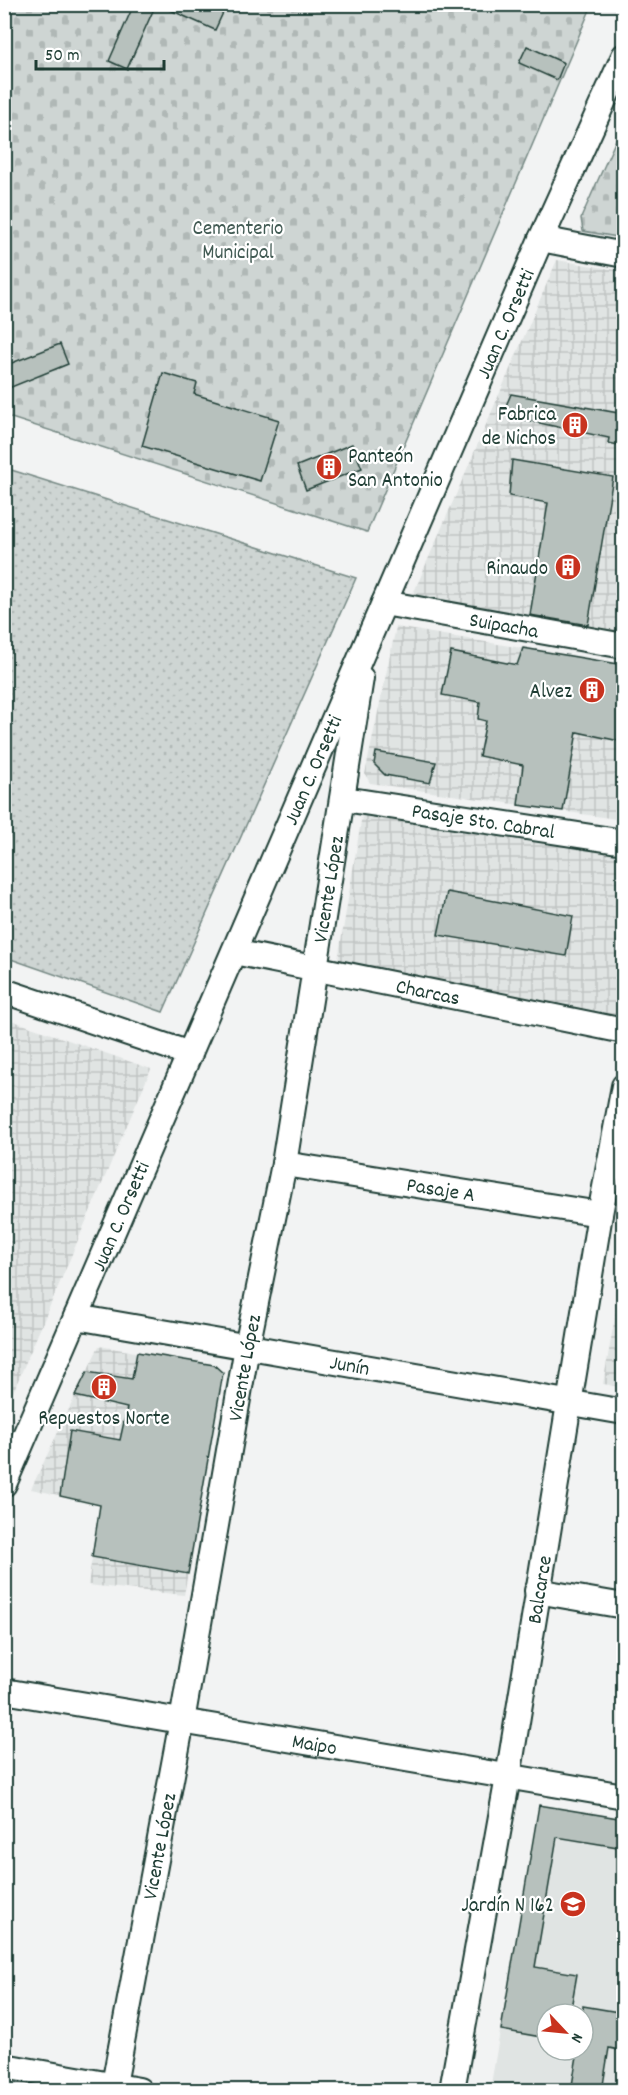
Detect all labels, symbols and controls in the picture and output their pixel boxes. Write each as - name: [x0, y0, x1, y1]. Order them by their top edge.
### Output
- scale bar: [36, 33, 164, 71]
- text: 50 m: [45, 44, 80, 69]
- park label: Cementerio Municipal: [193, 215, 283, 269]
- street label: Juan C. Orsetti: [470, 265, 544, 384]
- place label: Fabrica de Nichos: [482, 401, 557, 455]
- building icon: Fabrica de Nichos: [560, 410, 590, 440]
- place label: Panteón San Antonio: [348, 443, 443, 497]
- building icon: Panteón San Antonio: [314, 452, 344, 482]
- building icon: Rinaudo: [553, 552, 583, 582]
- place label: Rinaudo: [486, 555, 548, 585]
- street label: Suipacha: [467, 607, 542, 649]
- building icon: Alvez: [577, 675, 607, 705]
- place label: Alvez: [530, 678, 572, 708]
- street label: Juan C. Orsetti: [278, 711, 352, 831]
- street label: Pasaje Sto. Cabral: [409, 798, 557, 849]
- street label: Vicente López: [307, 834, 354, 945]
- street label: Charcas: [393, 973, 462, 1015]
- street label: Juan C. Orsetti: [85, 1157, 159, 1277]
- street label: Pasaje A: [404, 1172, 477, 1212]
- street label: Vicente López: [222, 1312, 271, 1424]
- street label: Junín: [327, 1349, 372, 1386]
- building icon: Repuestos Norte: [89, 1372, 119, 1402]
- place label: Repuestos Norte: [38, 1405, 170, 1435]
- street label: Balcarce: [521, 1554, 562, 1626]
- street label: Maipo: [289, 1728, 339, 1765]
- street label: Vicente López: [137, 1791, 186, 1903]
- school or university icon: Jardín N 162: [558, 1889, 588, 1919]
- place label: Jardín N 162: [461, 1892, 554, 1922]
- north arrow: [535, 2002, 595, 2062]
- text: N: [564, 2029, 588, 2046]

